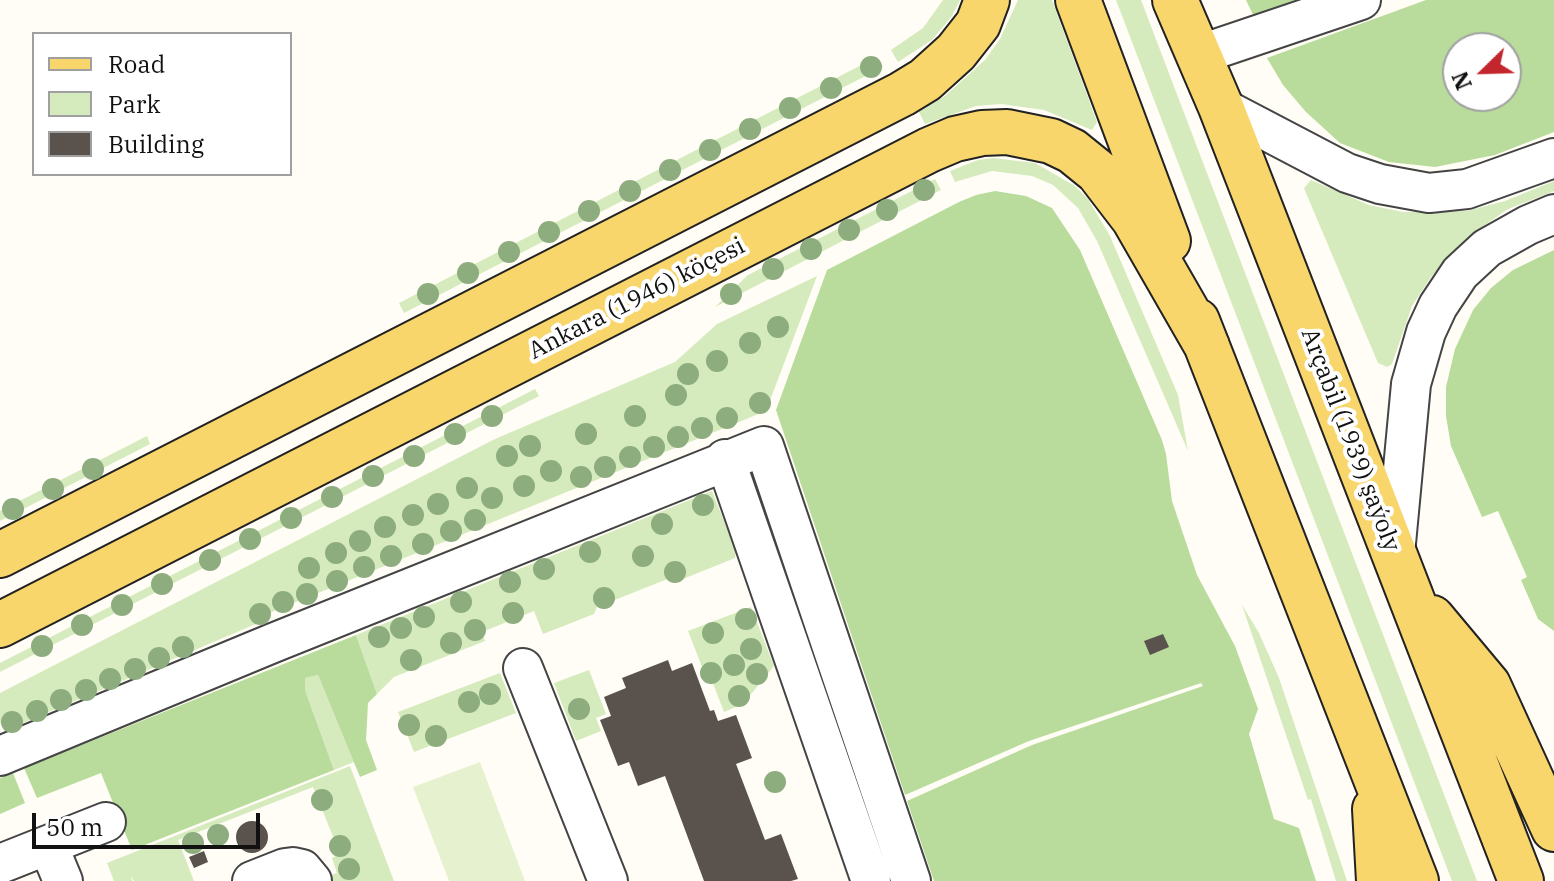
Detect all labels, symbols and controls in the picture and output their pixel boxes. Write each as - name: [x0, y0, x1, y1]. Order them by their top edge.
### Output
- legend: [32, 32, 292, 176]
- north arrow: [1442, 32, 1522, 112]
- text: Road: [108, 48, 165, 80]
- text: N: [1445, 67, 1478, 94]
- text: Park: [108, 88, 160, 120]
- text: Building: [108, 128, 204, 160]
- street label: Ankara (1946) köçesi: [524, 232, 750, 366]
- street label: Arçabil (1939) şaýoly: [1294, 324, 1406, 556]
- scale bar: [36, 797, 264, 847]
- text: 50 m: [46, 811, 103, 843]

